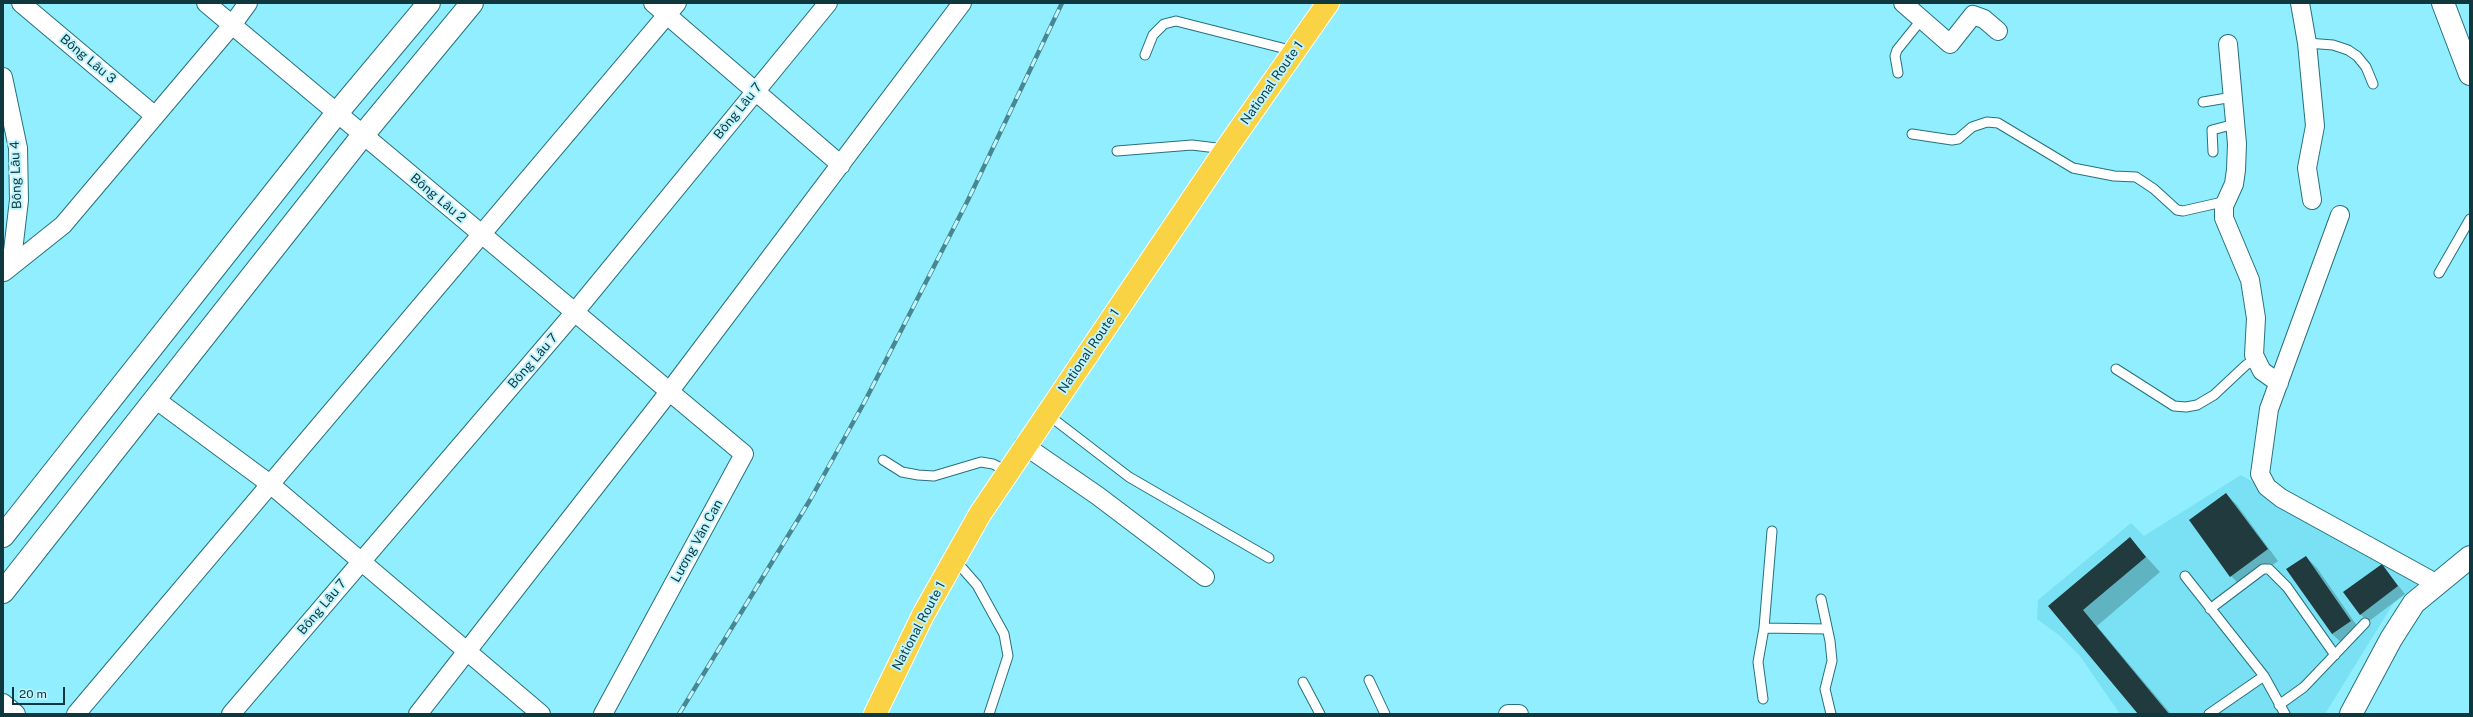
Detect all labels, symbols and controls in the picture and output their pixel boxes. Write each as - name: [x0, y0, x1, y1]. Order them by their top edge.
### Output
- street label: Bông Lâu 3: [57, 31, 119, 87]
- street label: National Route 1: [1237, 38, 1307, 128]
- street label: Bông Lâu 7: [711, 80, 765, 142]
- street label: Bông Lâu 4: [7, 141, 25, 209]
- street label: Bông Lâu 2: [407, 170, 469, 226]
- street label: National Route 1: [1055, 306, 1123, 396]
- street label: Bông Lâu 7: [505, 330, 561, 392]
- street label: Lương Văn Can: [668, 497, 726, 585]
- street label: Bông Lâu 7: [294, 576, 350, 638]
- street label: National Route 1: [889, 579, 949, 673]
- scale bar: [14, 679, 67, 705]
- text: 20 m: [19, 687, 47, 701]

